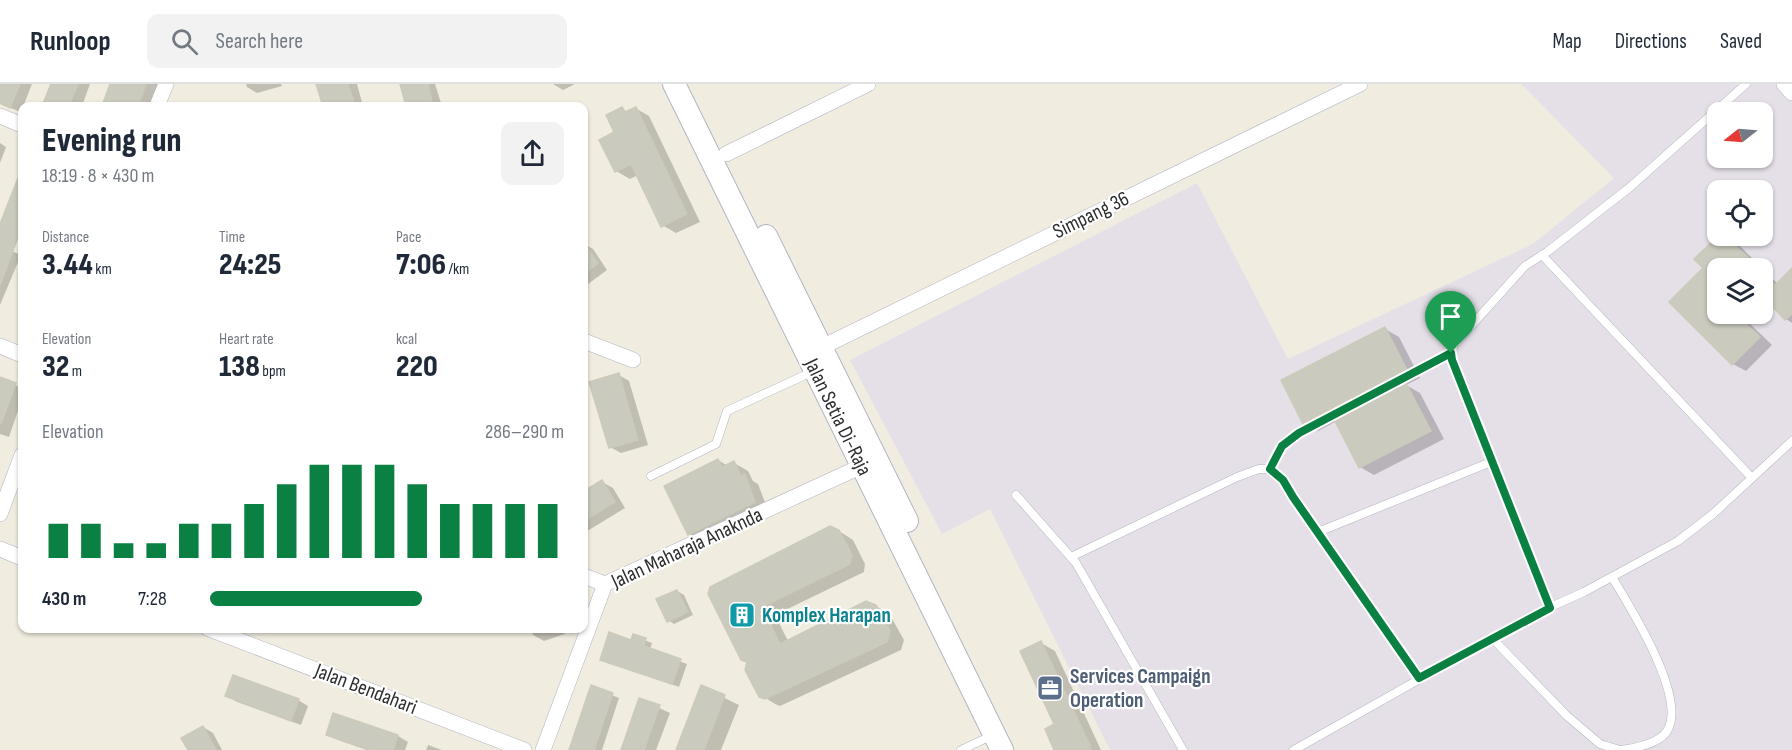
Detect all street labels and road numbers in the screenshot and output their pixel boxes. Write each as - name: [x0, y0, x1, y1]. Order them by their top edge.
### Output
- street label: Simpang 36: [1049, 186, 1133, 244]
- street label: Jalan Setia Di-Raja: [798, 353, 877, 480]
- street label: Jalan Maharaja Anaknda: [607, 502, 766, 594]
- street label: Jalan Bendahari: [310, 658, 421, 720]

